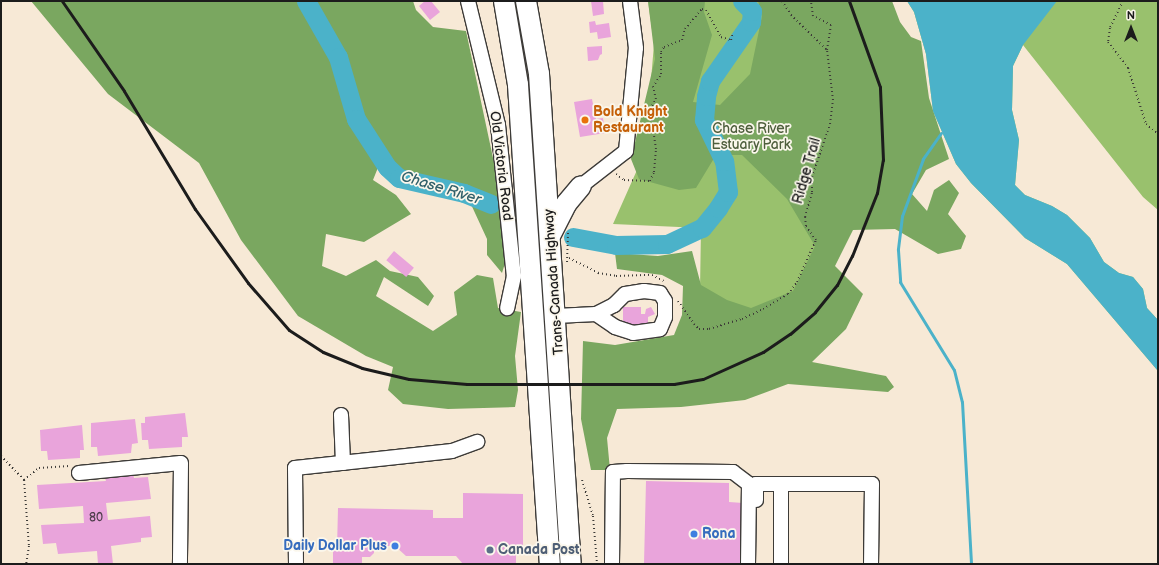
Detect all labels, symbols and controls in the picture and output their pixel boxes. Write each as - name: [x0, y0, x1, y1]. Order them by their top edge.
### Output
- north arrow: [1111, 8, 1151, 48]
- text: N: [1127, 9, 1135, 22]
- place label: Bold Knight Restaurant: [593, 104, 667, 136]
- street label: Old Victoria Road: [486, 110, 516, 222]
- marker: Bold Knight Restaurant: [580, 115, 590, 125]
- park label: Chase River Estuary Park: [711, 121, 791, 154]
- street label: Ridge Trail: [790, 136, 824, 206]
- water label: Chase River: [399, 167, 483, 209]
- street label: Trans-Canada Highway: [541, 208, 567, 356]
- house number: 80: [89, 511, 103, 525]
- place label: Rona: [702, 526, 735, 542]
- marker: Rona: [689, 529, 699, 539]
- place label: Daily Dollar Plus: [283, 538, 387, 554]
- marker: Daily Dollar Plus: [390, 541, 400, 551]
- place label: Canada Post: [498, 542, 579, 558]
- marker: Canada Post: [485, 545, 495, 555]

